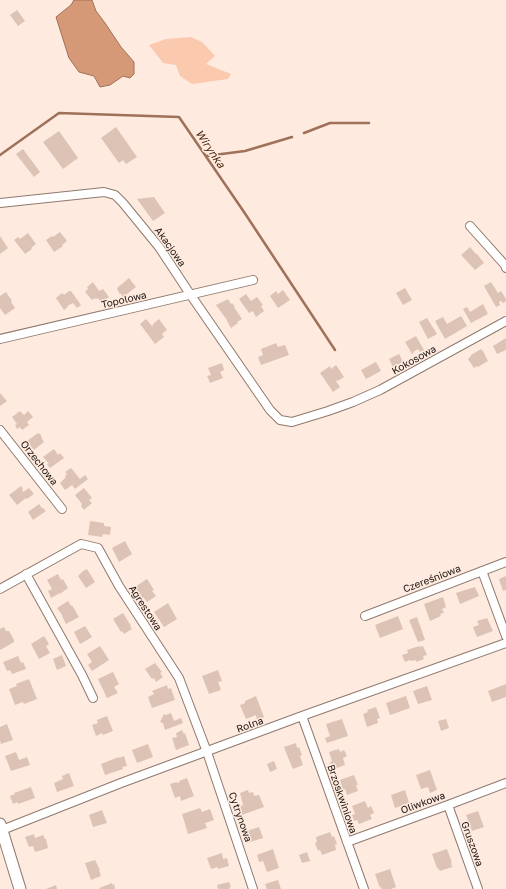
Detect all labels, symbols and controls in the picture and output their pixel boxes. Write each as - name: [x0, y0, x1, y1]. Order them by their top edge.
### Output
- water label: Wirynka: [192, 127, 228, 171]
- street label: Akacjowa: [152, 225, 188, 269]
- street label: Topolowa: [100, 289, 148, 311]
- street label: Kokosowa: [390, 343, 438, 377]
- street label: Orzechowa: [18, 438, 60, 488]
- street label: Czereśniowa: [401, 563, 463, 595]
- street label: Agrestowa: [126, 583, 164, 633]
- street label: Rolna: [235, 715, 265, 735]
- street label: Brzoskwiniowa: [325, 763, 359, 835]
- street label: Oliwkowa: [399, 789, 447, 817]
- street label: Cytrynowa: [226, 790, 254, 844]
- street label: Gruszowa: [458, 820, 486, 868]

